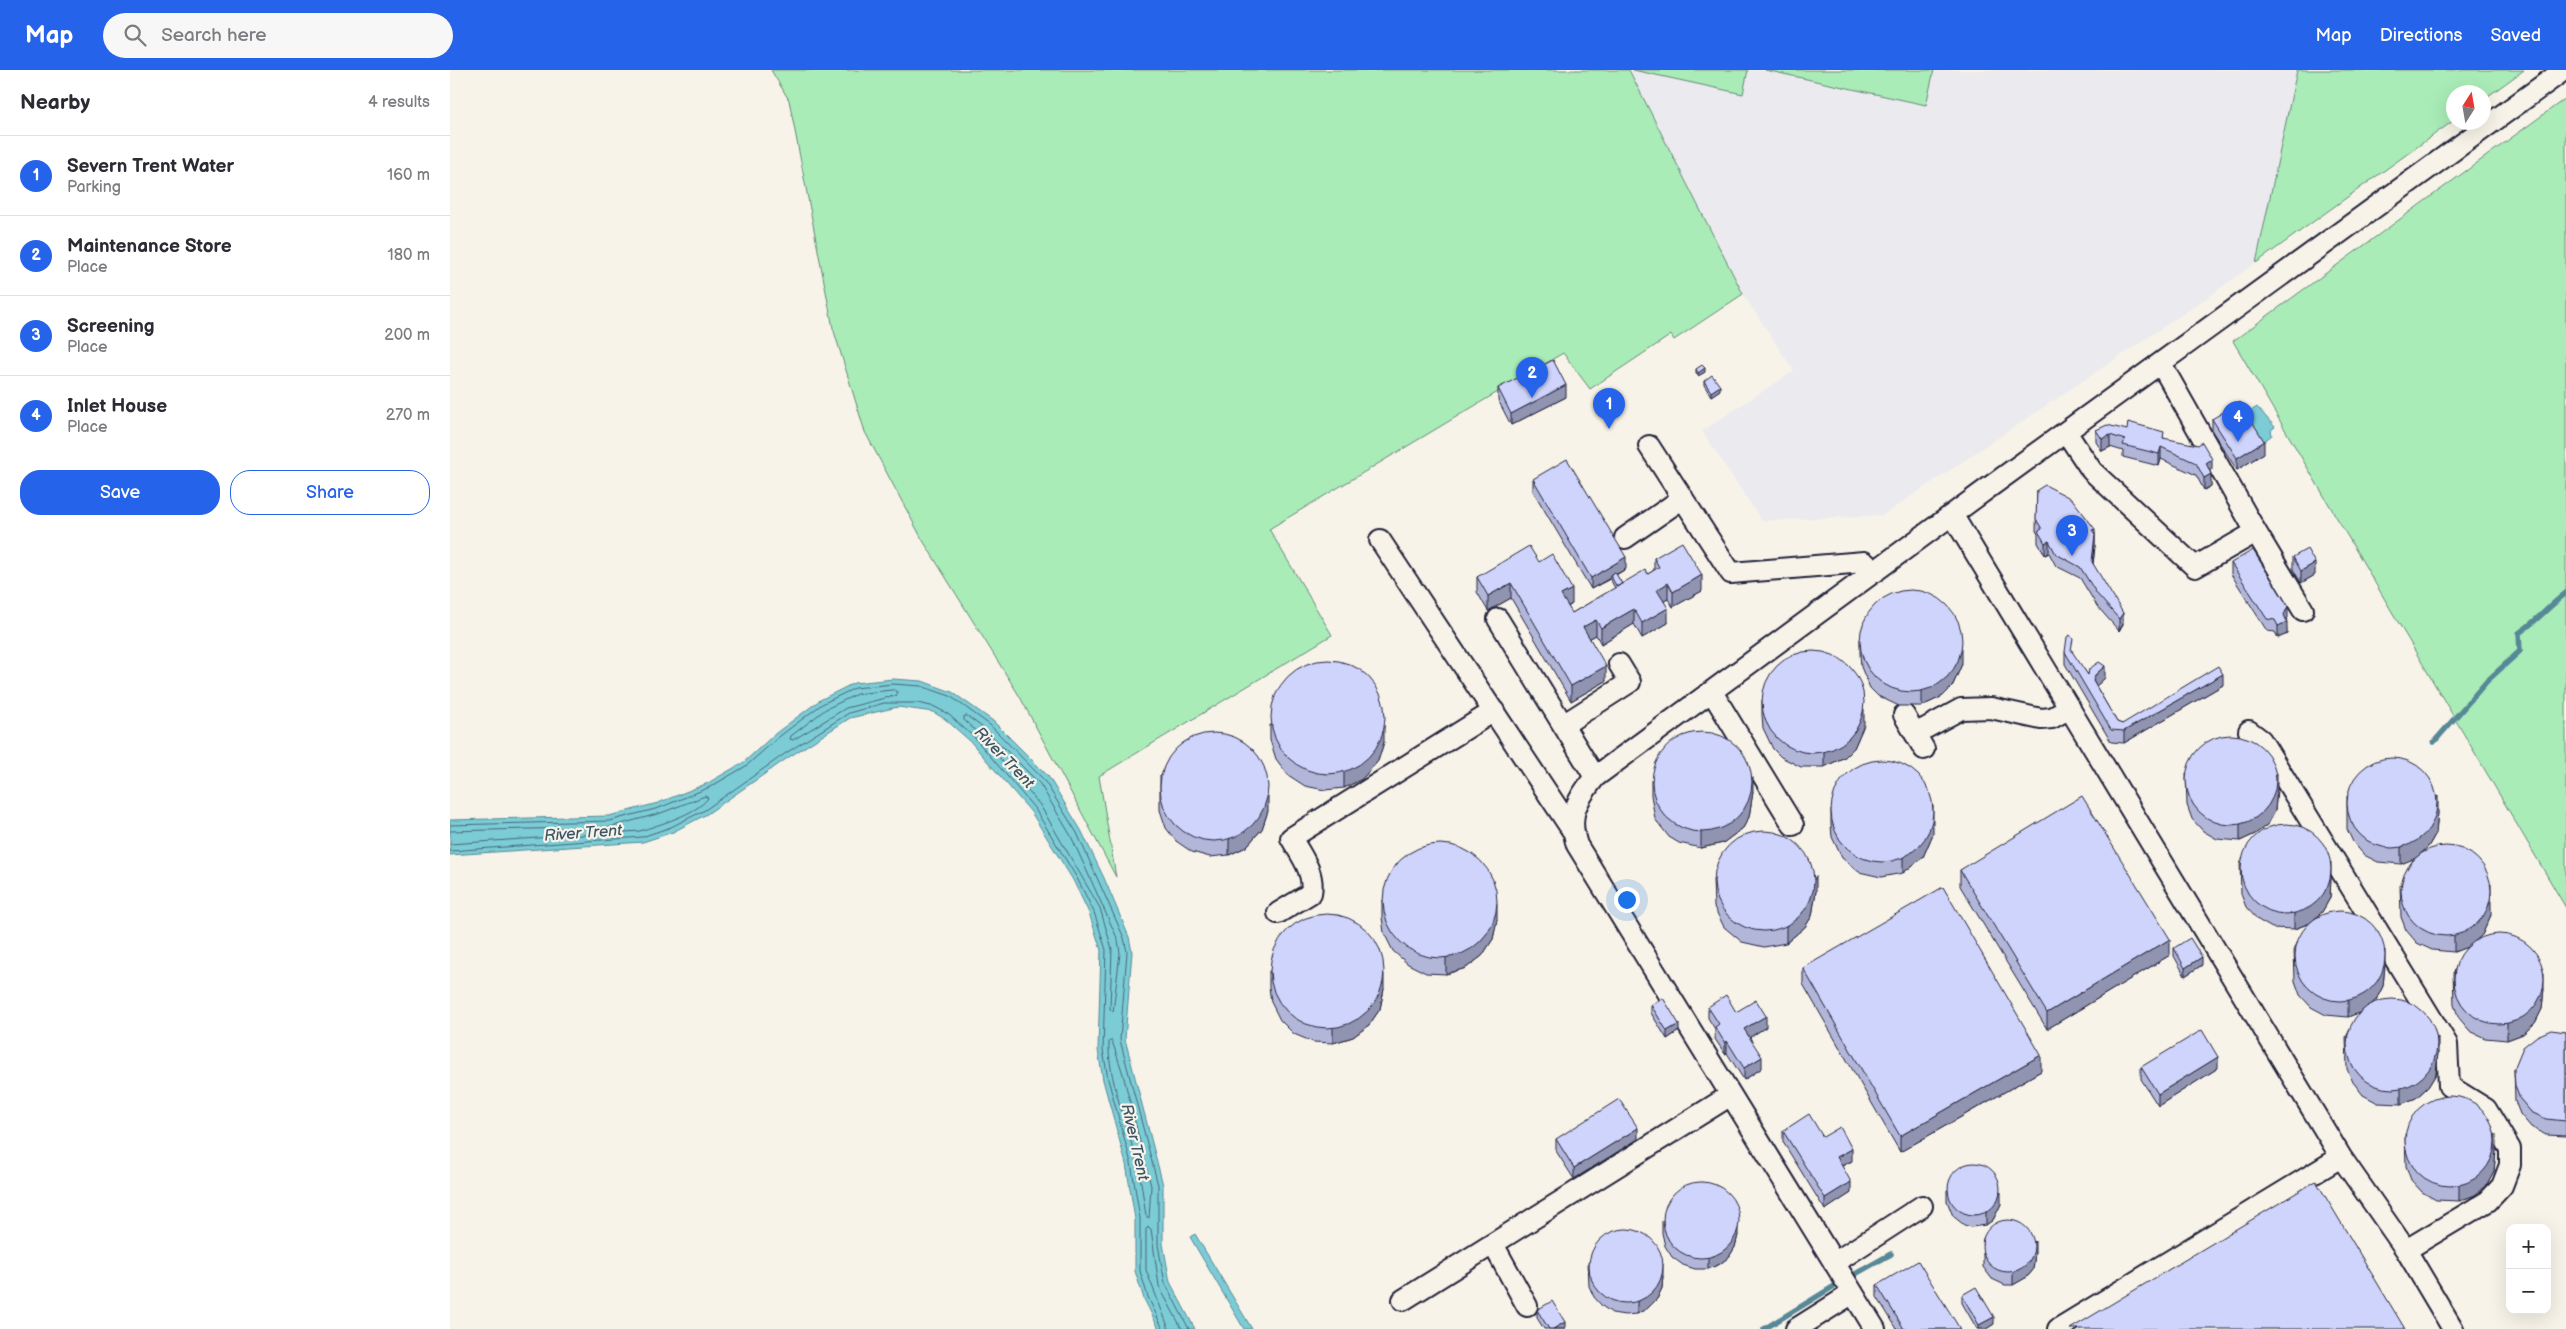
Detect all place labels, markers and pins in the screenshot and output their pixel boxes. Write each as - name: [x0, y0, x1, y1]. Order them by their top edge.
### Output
- pin: 2: [1516, 357, 1548, 398]
- pin: 1: [1593, 388, 1625, 429]
- pin: 4: [2222, 401, 2254, 442]
- pin: 3: [2056, 515, 2088, 556]

